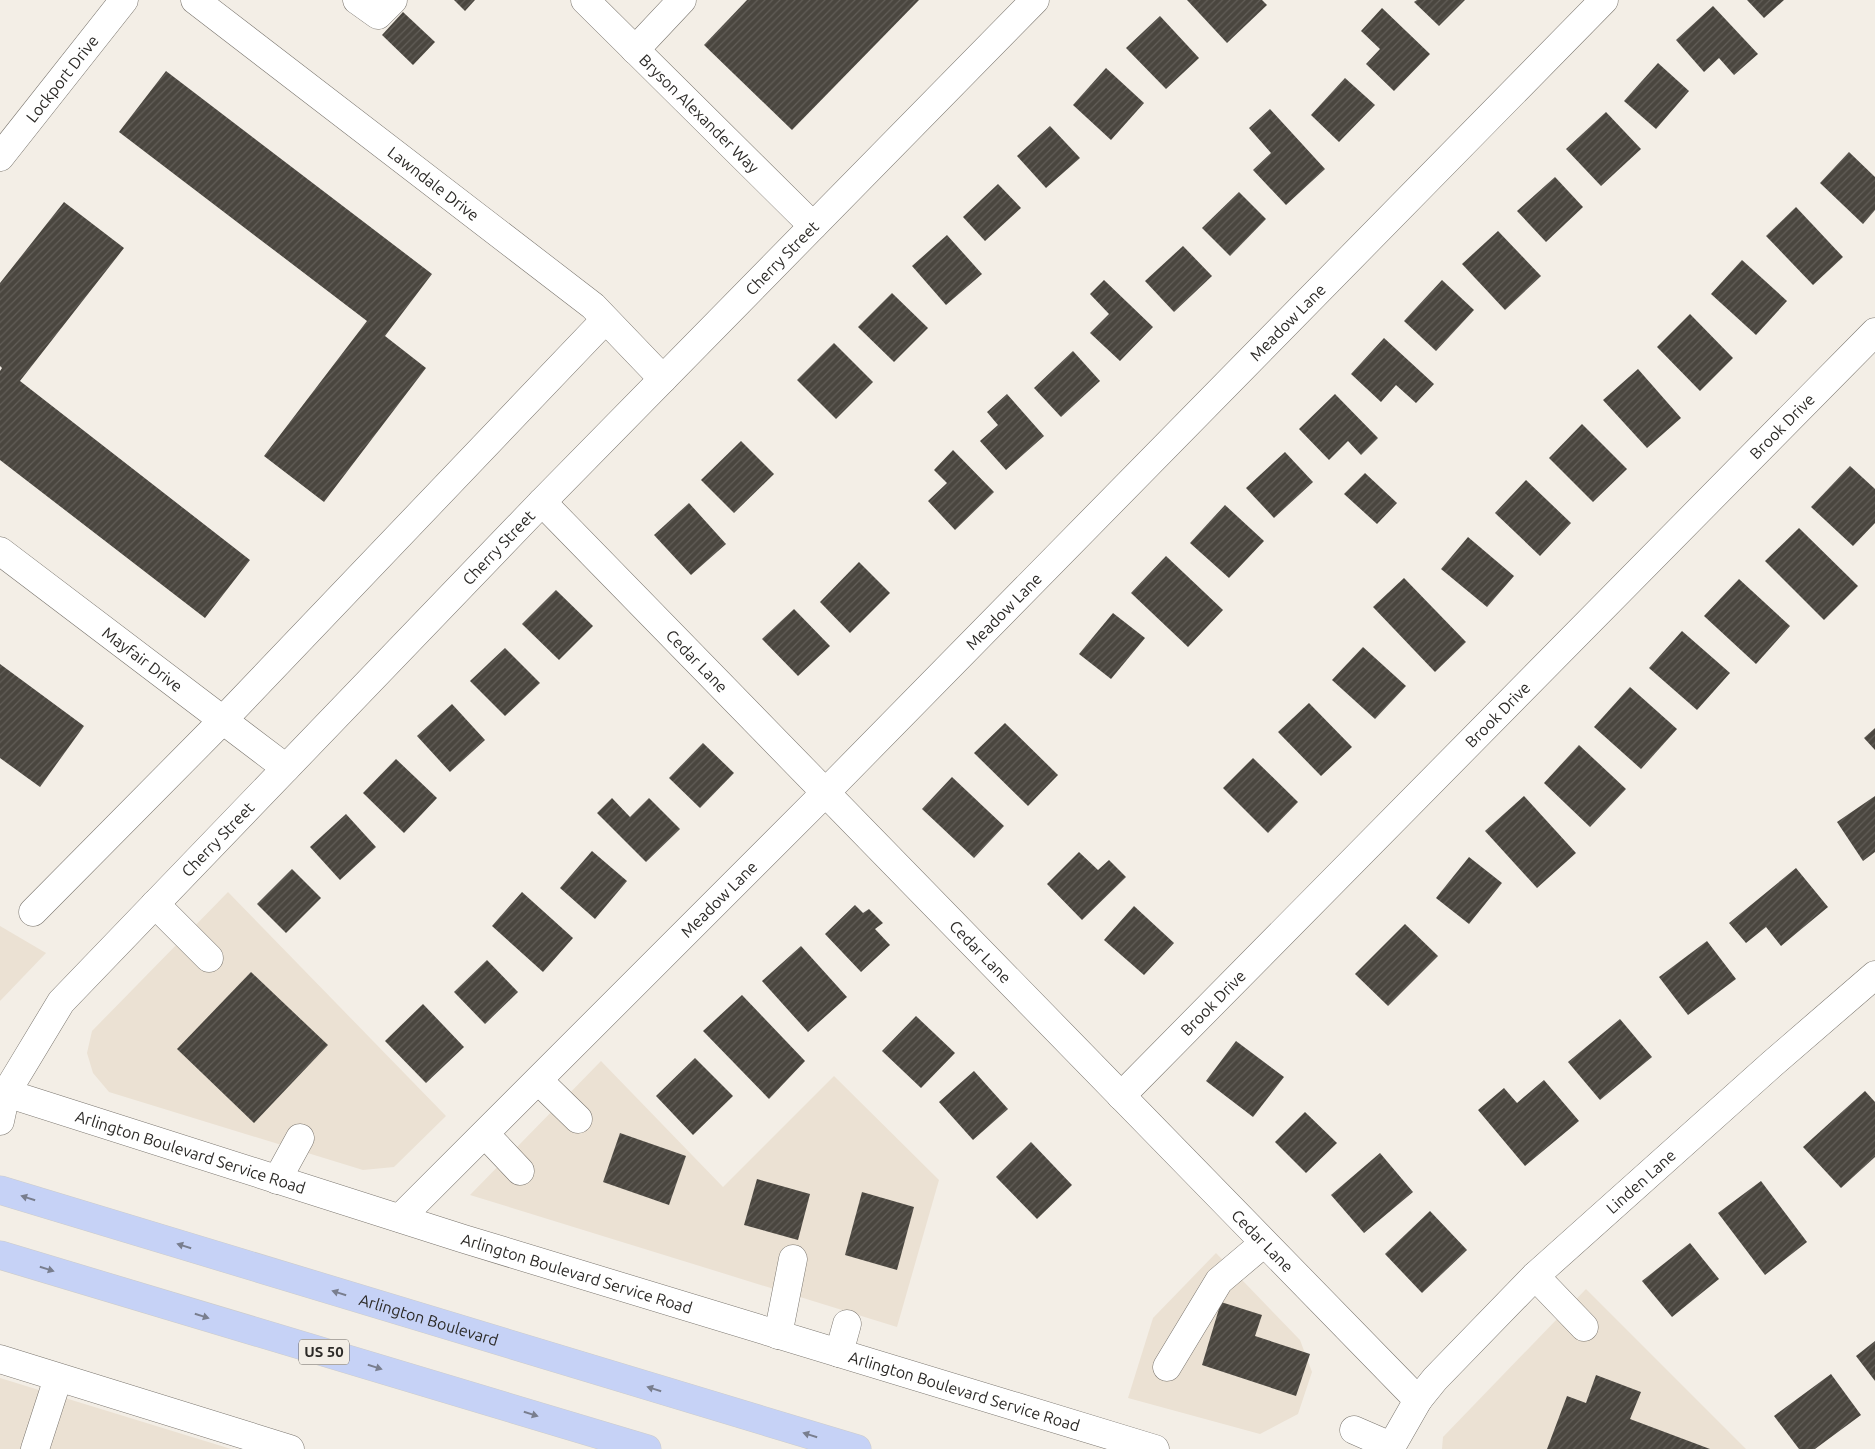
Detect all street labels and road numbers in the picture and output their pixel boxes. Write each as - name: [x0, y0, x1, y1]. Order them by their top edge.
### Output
- street label: Lockport Drive: [22, 31, 102, 126]
- street label: Bryson Alexander Way: [636, 50, 763, 177]
- street label: Lawndale Drive: [384, 143, 483, 224]
- street label: Cherry Street: [742, 217, 822, 299]
- street label: Meadow Lane: [1246, 280, 1329, 364]
- street label: Brook Drive: [1746, 390, 1818, 463]
- street label: Cherry Street: [459, 506, 539, 588]
- street label: Meadow Lane: [962, 569, 1045, 653]
- street label: Mayfair Drive: [99, 623, 186, 695]
- street label: Cedar Lane: [663, 626, 732, 696]
- street label: Brook Drive: [1461, 678, 1534, 751]
- street label: Cherry Street: [178, 798, 258, 880]
- street label: Meadow Lane: [677, 857, 761, 941]
- street label: Cedar Lane: [946, 916, 1015, 987]
- street label: Brook Drive: [1177, 966, 1249, 1039]
- street label: Arlington Boulevard Service Road: [73, 1107, 308, 1197]
- street label: Linden Lane: [1603, 1146, 1679, 1217]
- street label: Cedar Lane: [1228, 1206, 1297, 1276]
- street label: Arlington Boulevard Service Road: [459, 1230, 695, 1317]
- street label: Arlington Boulevard: [357, 1290, 501, 1349]
- road number: US 50: [299, 1340, 349, 1364]
- street label: Arlington Boulevard Service Road: [847, 1347, 1082, 1435]

